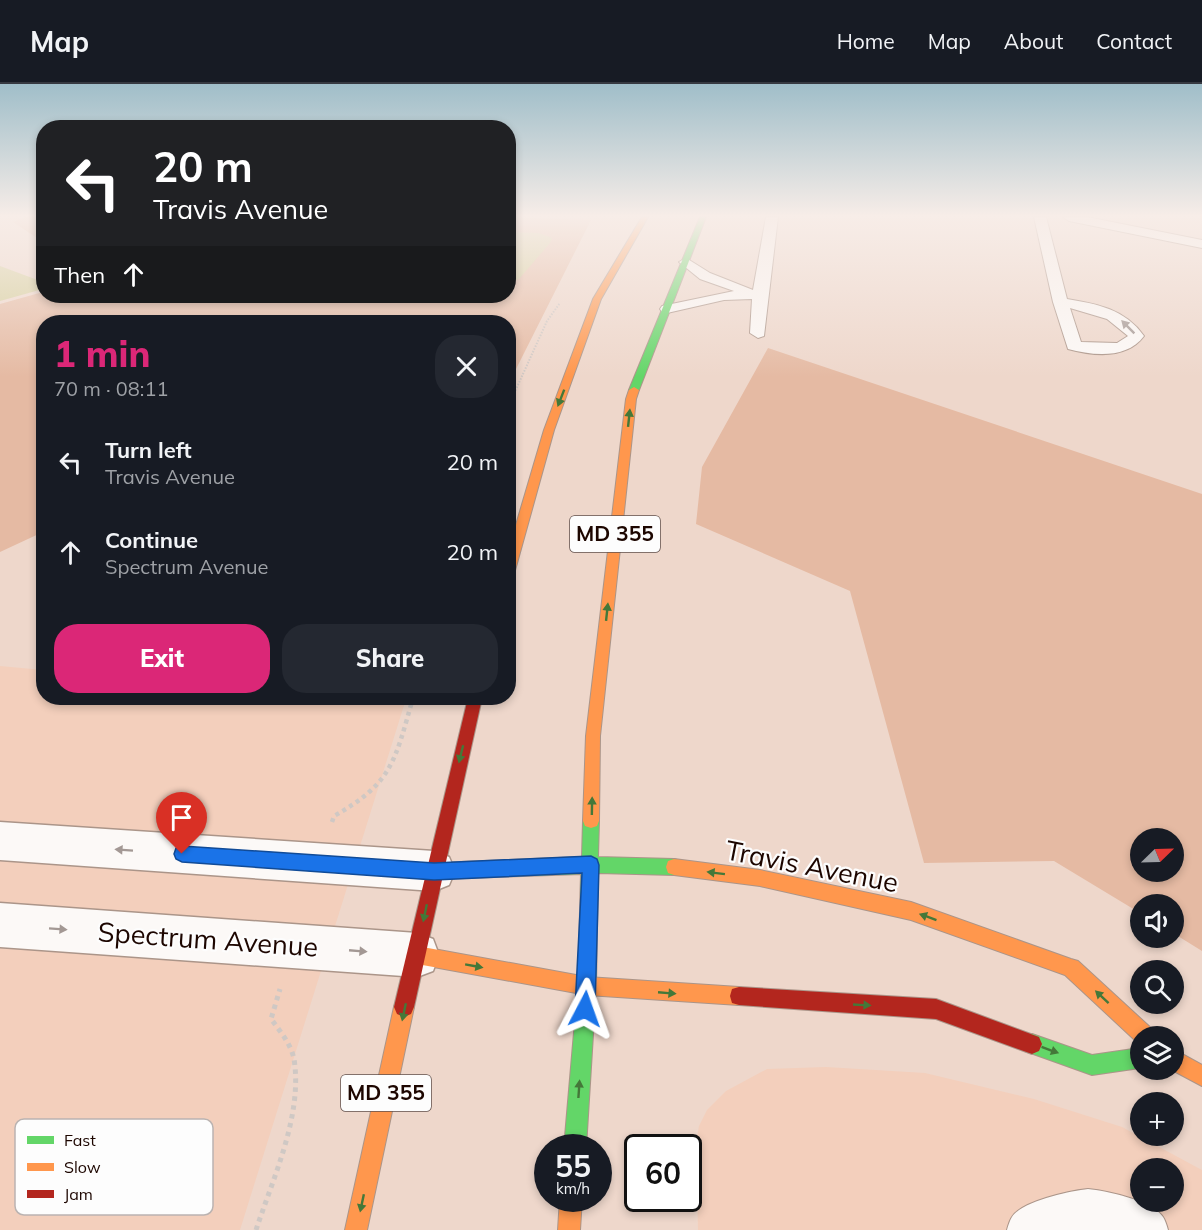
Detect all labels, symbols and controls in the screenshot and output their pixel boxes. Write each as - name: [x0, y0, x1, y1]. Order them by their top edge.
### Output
- text: Map: [30, 24, 89, 59]
- text: Home: [837, 28, 895, 54]
- text: Map: [928, 28, 971, 54]
- text: About: [1004, 28, 1063, 54]
- text: Contact: [1096, 28, 1172, 54]
- text: 20 m: [153, 140, 253, 193]
- icon: left: [54, 144, 132, 222]
- text: Travis Avenue: [153, 192, 328, 226]
- icon: ahead: [117, 258, 150, 291]
- text: Then: [54, 261, 105, 289]
- one-way arrow: [1122, 321, 1136, 335]
- text: 1 min: [54, 331, 150, 376]
- button: close: [435, 335, 498, 398]
- text: 70 m · 08:11: [54, 376, 168, 401]
- one-way arrow: [556, 390, 566, 408]
- one-way arrow: [624, 409, 633, 428]
- text: Turn left: [105, 436, 192, 464]
- icon: left: [54, 446, 87, 479]
- text: 20 m: [447, 448, 498, 476]
- text: Travis Avenue: [105, 464, 235, 489]
- road number: MD 355: [570, 516, 660, 552]
- text: Continue: [105, 526, 198, 554]
- icon: ahead: [54, 536, 87, 569]
- text: 20 m: [447, 538, 498, 566]
- text: Spectrum Avenue: [105, 554, 269, 579]
- one-way arrow: [602, 603, 611, 622]
- button: Exit: [54, 624, 270, 693]
- button: Share: [282, 624, 498, 693]
- one-way arrow: [456, 745, 466, 763]
- pin: [156, 792, 207, 854]
- one-way arrow: [587, 797, 597, 816]
- icon: arrive: [165, 801, 198, 834]
- north arrow: [1130, 828, 1184, 882]
- map controls: [1130, 828, 1184, 1212]
- street label: Travis Avenue: [723, 833, 901, 899]
- one-way arrow: [115, 845, 134, 854]
- one-way arrow: [707, 868, 726, 878]
- button: sound: [1130, 894, 1184, 948]
- one-way arrow: [420, 904, 429, 923]
- one-way arrow: [918, 911, 936, 921]
- street label: Spectrum Avenue: [97, 914, 319, 964]
- one-way arrow: [49, 924, 68, 934]
- one-way arrow: [348, 946, 367, 955]
- button: search: [1130, 960, 1184, 1014]
- one-way arrow: [465, 961, 484, 970]
- position arrow: [553, 977, 617, 1041]
- one-way arrow: [658, 988, 677, 998]
- one-way arrow: [1095, 990, 1110, 1004]
- one-way arrow: [852, 1000, 871, 1009]
- one-way arrow: [399, 1003, 408, 1022]
- button: layers: [1130, 1026, 1184, 1080]
- one-way arrow: [1041, 1045, 1059, 1055]
- road number: MD 355: [341, 1075, 431, 1111]
- one-way arrow: [574, 1080, 584, 1099]
- button: +: [1130, 1092, 1184, 1146]
- legend: [15, 1119, 213, 1215]
- text: Fast: [64, 1130, 96, 1150]
- speed limit sign: 60: [624, 1134, 702, 1212]
- text: 55: [555, 1147, 591, 1185]
- text: Slow: [64, 1157, 101, 1177]
- button: −: [1130, 1158, 1184, 1212]
- text: km/h: [556, 1179, 590, 1198]
- text: Jam: [64, 1184, 93, 1204]
- one-way arrow: [357, 1194, 366, 1213]

